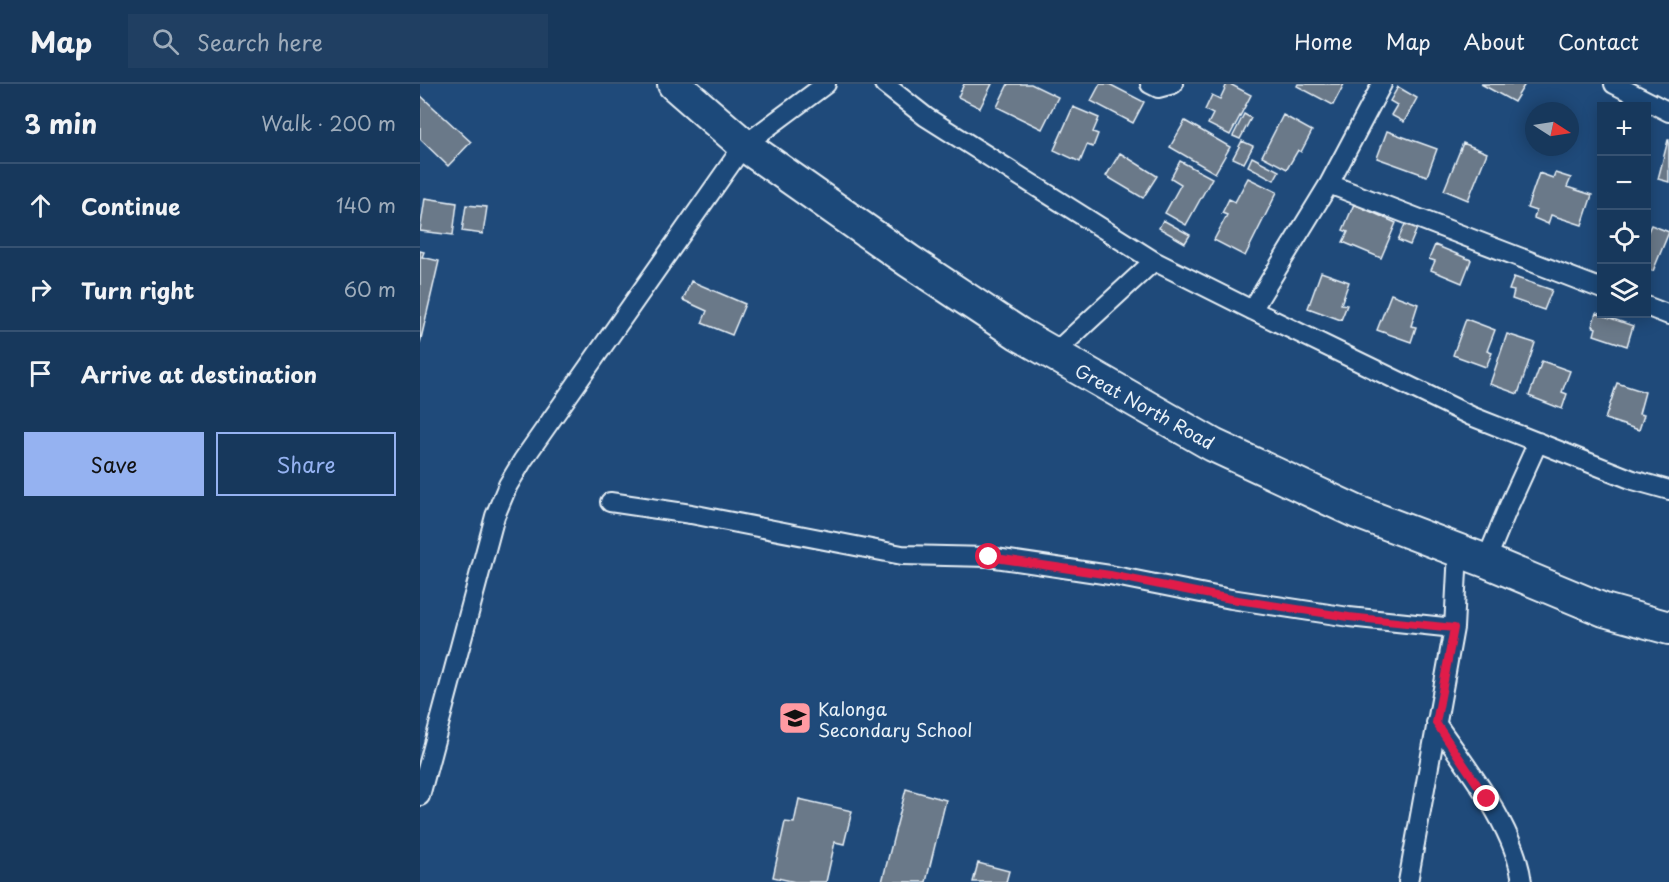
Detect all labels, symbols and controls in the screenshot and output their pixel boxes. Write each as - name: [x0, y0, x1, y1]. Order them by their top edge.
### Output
- search box: [128, 14, 548, 68]
- text: Map: [30, 20, 92, 63]
- icon: search: [149, 25, 182, 58]
- text: Search here: [197, 25, 323, 58]
- text: Home: [1294, 25, 1353, 57]
- text: Map: [1386, 25, 1431, 57]
- text: About: [1464, 25, 1525, 57]
- text: Contact: [1558, 25, 1639, 57]
- north arrow: [1525, 102, 1579, 156]
- map controls: [1597, 102, 1651, 318]
- button: +: [1597, 102, 1651, 156]
- text: 3 min: [24, 104, 97, 143]
- text: Walk · 200 m: [261, 108, 396, 138]
- button: −: [1597, 156, 1651, 210]
- icon: ahead: [24, 189, 57, 222]
- text: Continue: [81, 189, 180, 222]
- text: 140 m: [336, 190, 396, 220]
- button: locate: [1597, 210, 1651, 264]
- button: layers: [1597, 264, 1651, 318]
- icon: right: [24, 273, 57, 306]
- text: Turn right: [81, 273, 194, 306]
- text: 60 m: [344, 274, 396, 304]
- street label: Great North Road: [1070, 356, 1220, 456]
- icon: arrive: [24, 357, 57, 390]
- text: Arrive at destination: [81, 357, 317, 390]
- button: Save: [24, 432, 204, 496]
- button: Share: [216, 432, 396, 496]
- route start: [975, 543, 1001, 569]
- place label: Kalonga Secondary School: [818, 695, 972, 743]
- school or university icon: Kalonga Secondary School: [777, 700, 813, 736]
- route end: [1473, 785, 1499, 811]

